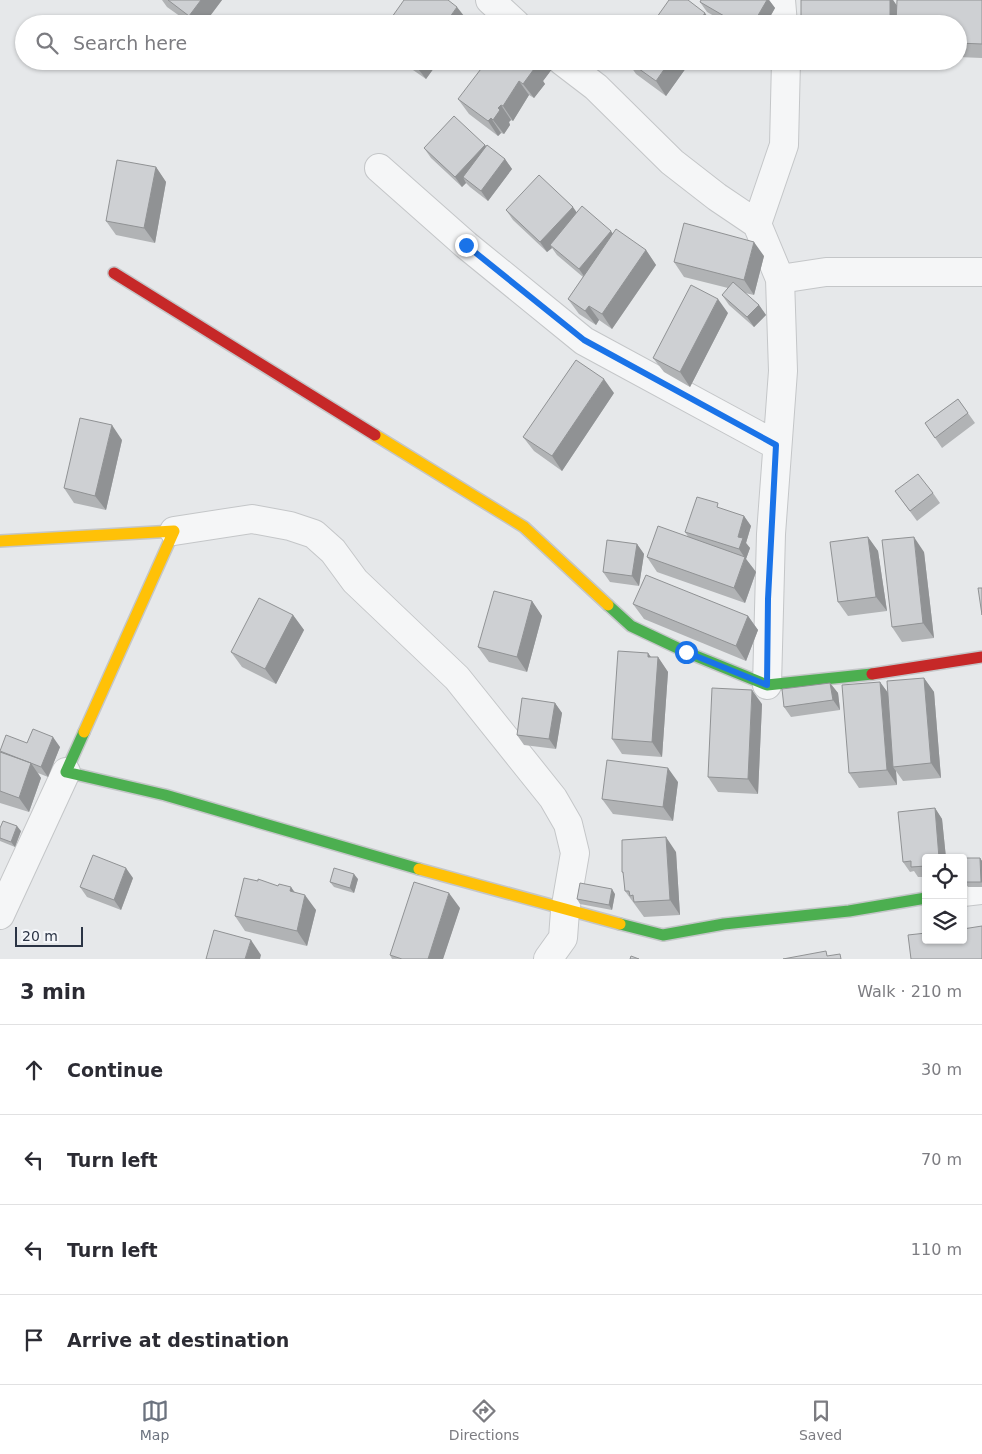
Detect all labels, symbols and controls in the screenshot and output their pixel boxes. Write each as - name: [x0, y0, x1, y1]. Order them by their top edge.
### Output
- search box: [15, 15, 967, 70]
- icon: search: [33, 29, 61, 57]
- text: Search here: [73, 32, 187, 54]
- route end: [455, 234, 478, 257]
- route start: [675, 641, 698, 664]
- map controls: [922, 854, 967, 944]
- button: locate: [922, 854, 967, 899]
- button: layers: [922, 899, 967, 944]
- scale bar: [15, 924, 82, 947]
- text: 20 m: [22, 928, 58, 944]
- text: 3 min: [20, 980, 86, 1004]
- text: Walk · 210 m: [857, 982, 962, 1001]
- icon: ahead: [20, 1056, 48, 1084]
- text: Continue: [67, 1059, 163, 1081]
- text: 30 m: [921, 1060, 962, 1079]
- icon: left: [20, 1146, 48, 1174]
- text: Turn left: [67, 1149, 158, 1171]
- text: 70 m: [921, 1150, 962, 1169]
- icon: left: [20, 1236, 48, 1264]
- text: Turn left: [67, 1239, 158, 1261]
- text: 110 m: [911, 1240, 962, 1259]
- icon: arrive: [20, 1326, 48, 1354]
- text: Arrive at destination: [67, 1329, 289, 1351]
- tab: Map: [140, 1397, 169, 1443]
- tab: Directions: [449, 1397, 519, 1443]
- tab: Saved: [799, 1397, 842, 1443]

